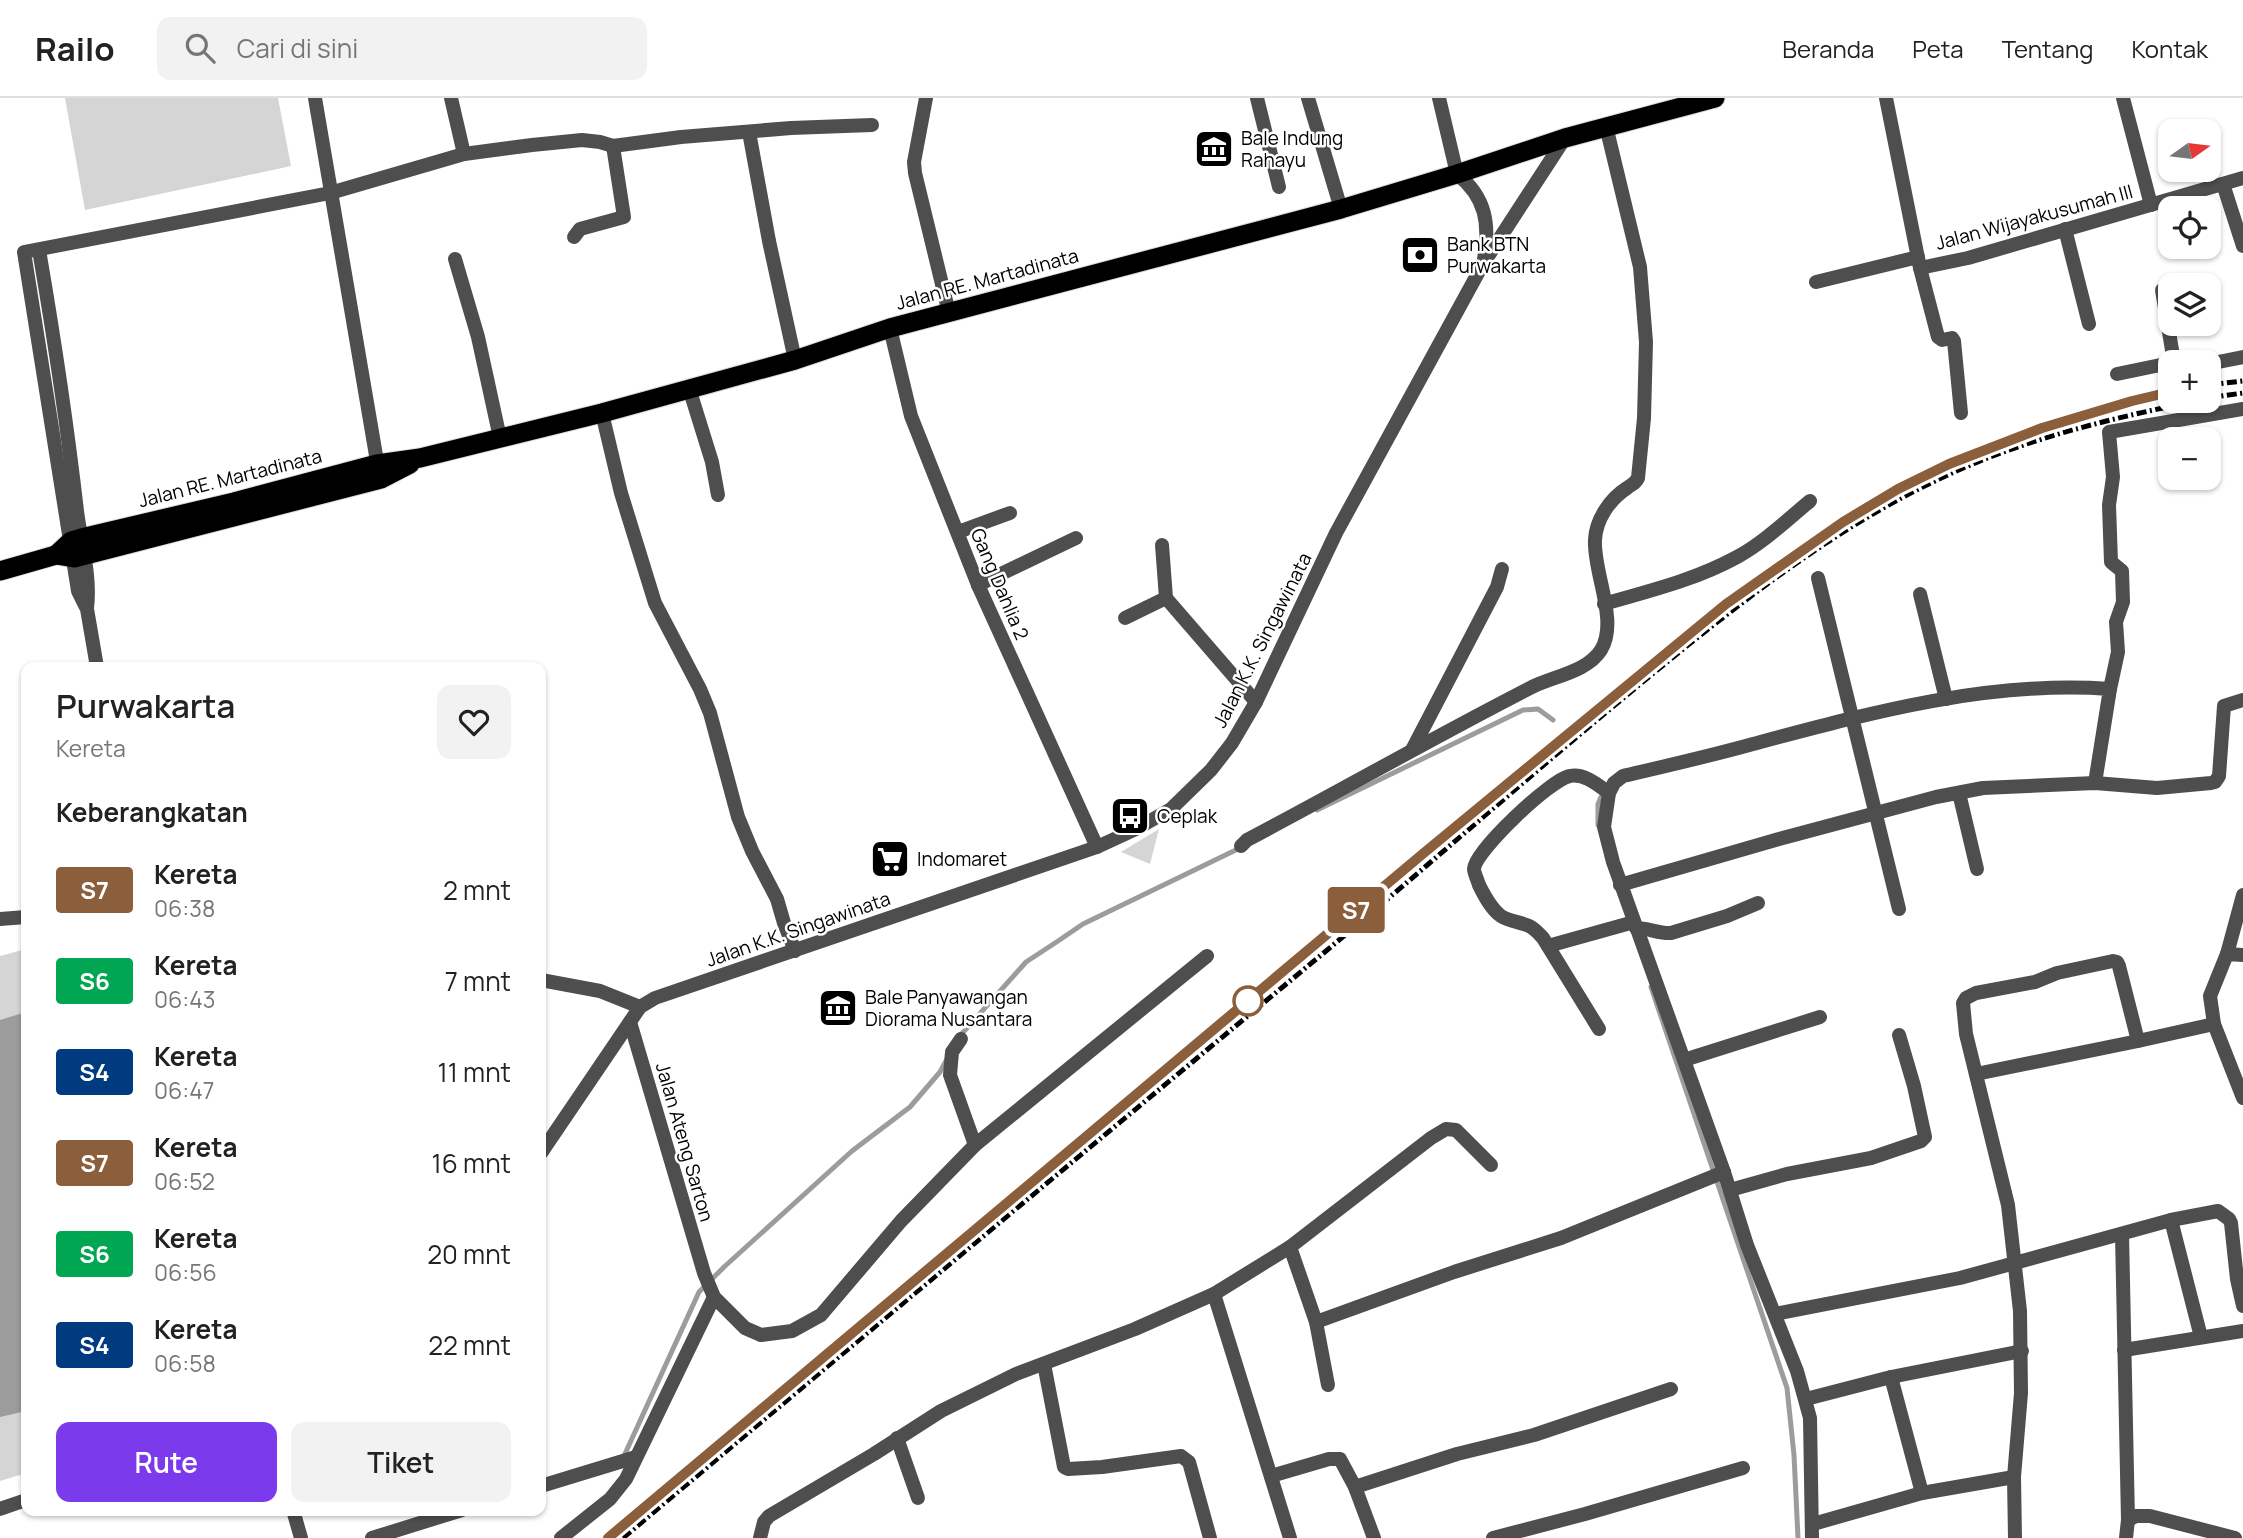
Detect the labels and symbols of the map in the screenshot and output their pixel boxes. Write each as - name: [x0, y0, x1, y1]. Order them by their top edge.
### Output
- north arrow: [2158, 119, 2221, 182]
- place label: Bale Indung Rahayu: [1241, 125, 1343, 173]
- museum icon: Bale Indung Rahayu: [1193, 128, 1235, 170]
- street label: Jalan Wijayakusumah III: [1932, 178, 2136, 256]
- place label: Bank BTN Purwakarta: [1447, 231, 1546, 279]
- bank icon: Bank BTN Purwakarta: [1399, 234, 1441, 276]
- street label: Jalan RE. Martadinata: [893, 242, 1081, 316]
- street label: Jalan RE. Martadinata: [136, 443, 324, 513]
- street label: Gang Dahlia 2: [965, 524, 1035, 644]
- street label: Jalan K.K. Singawinata: [1207, 548, 1317, 732]
- bus stop icon: Ceplak: [1109, 795, 1151, 837]
- place label: Ceplak: [1157, 803, 1218, 829]
- supermarket icon: Indomaret: [869, 838, 911, 880]
- place label: Indomaret: [917, 846, 1007, 872]
- street label: Jalan K.K. Singawinata: [702, 885, 894, 973]
- line badge: S7: [1324, 887, 1388, 933]
- place label: Bale Panyawangan Diorama Nusantara: [865, 984, 1032, 1032]
- unlabelled marker: [1233, 986, 1263, 1016]
- museum icon: Bale Panyawangan Diorama Nusantara: [817, 987, 859, 1029]
- street label: Jalan Ateng Sarton: [650, 1059, 720, 1225]

